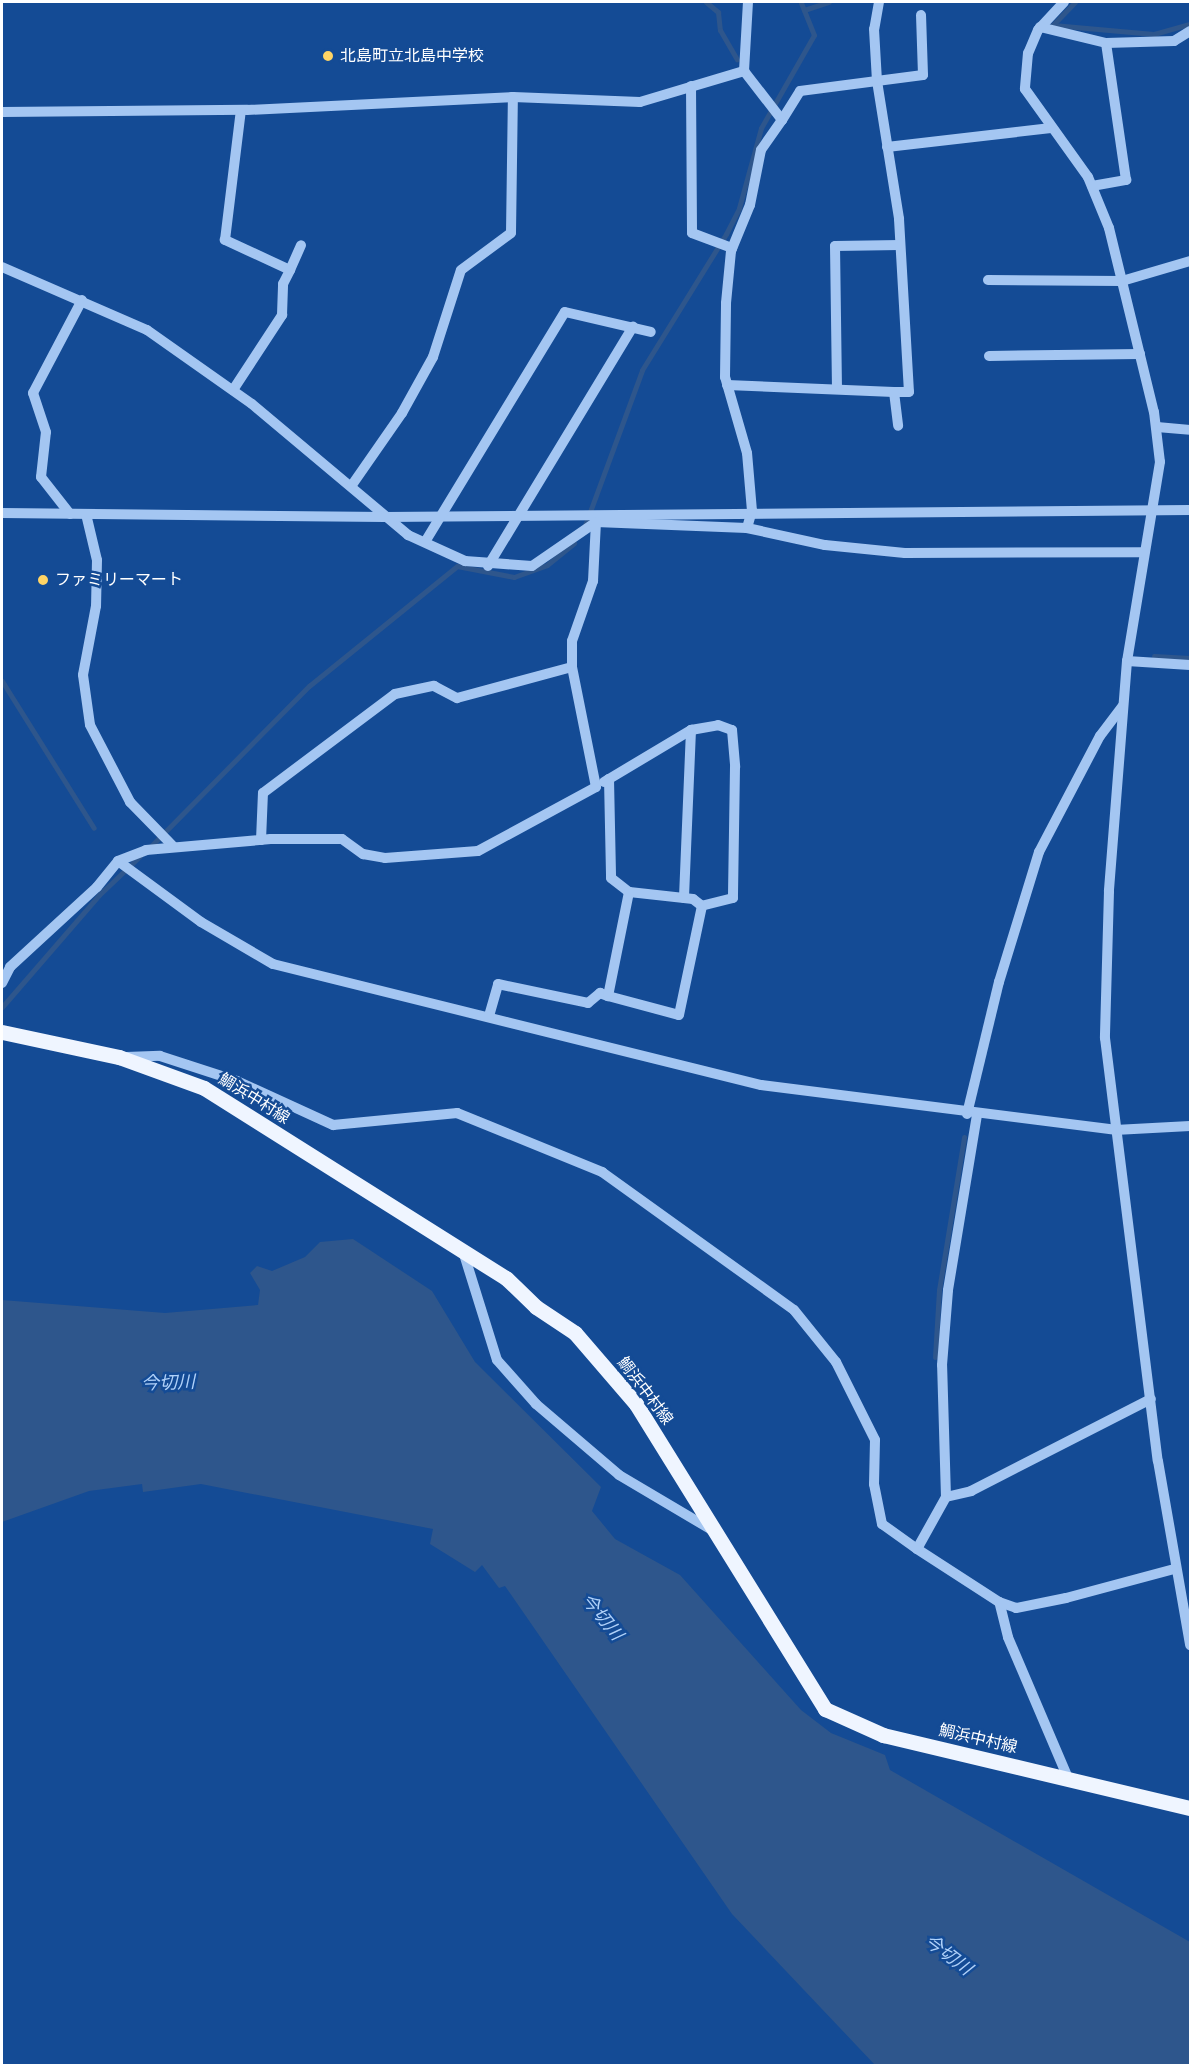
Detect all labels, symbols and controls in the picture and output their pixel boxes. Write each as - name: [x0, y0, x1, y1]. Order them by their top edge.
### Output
- place label: 北島町立北島中学校: [340, 46, 484, 66]
- marker: 北島町立北島中学校: [321, 49, 335, 63]
- place label: ファミリーマート: [55, 570, 183, 590]
- marker: ファミリーマート: [36, 573, 50, 587]
- street label: 鯛浜中村線: [215, 1070, 293, 1128]
- street label: 鯛浜中村線: [613, 1353, 677, 1429]
- water label: 今切川: [141, 1371, 195, 1395]
- water label: 今切川: [577, 1589, 627, 1645]
- street label: 鯛浜中村線: [937, 1721, 1019, 1757]
- water label: 今切川: [920, 1930, 976, 1980]

